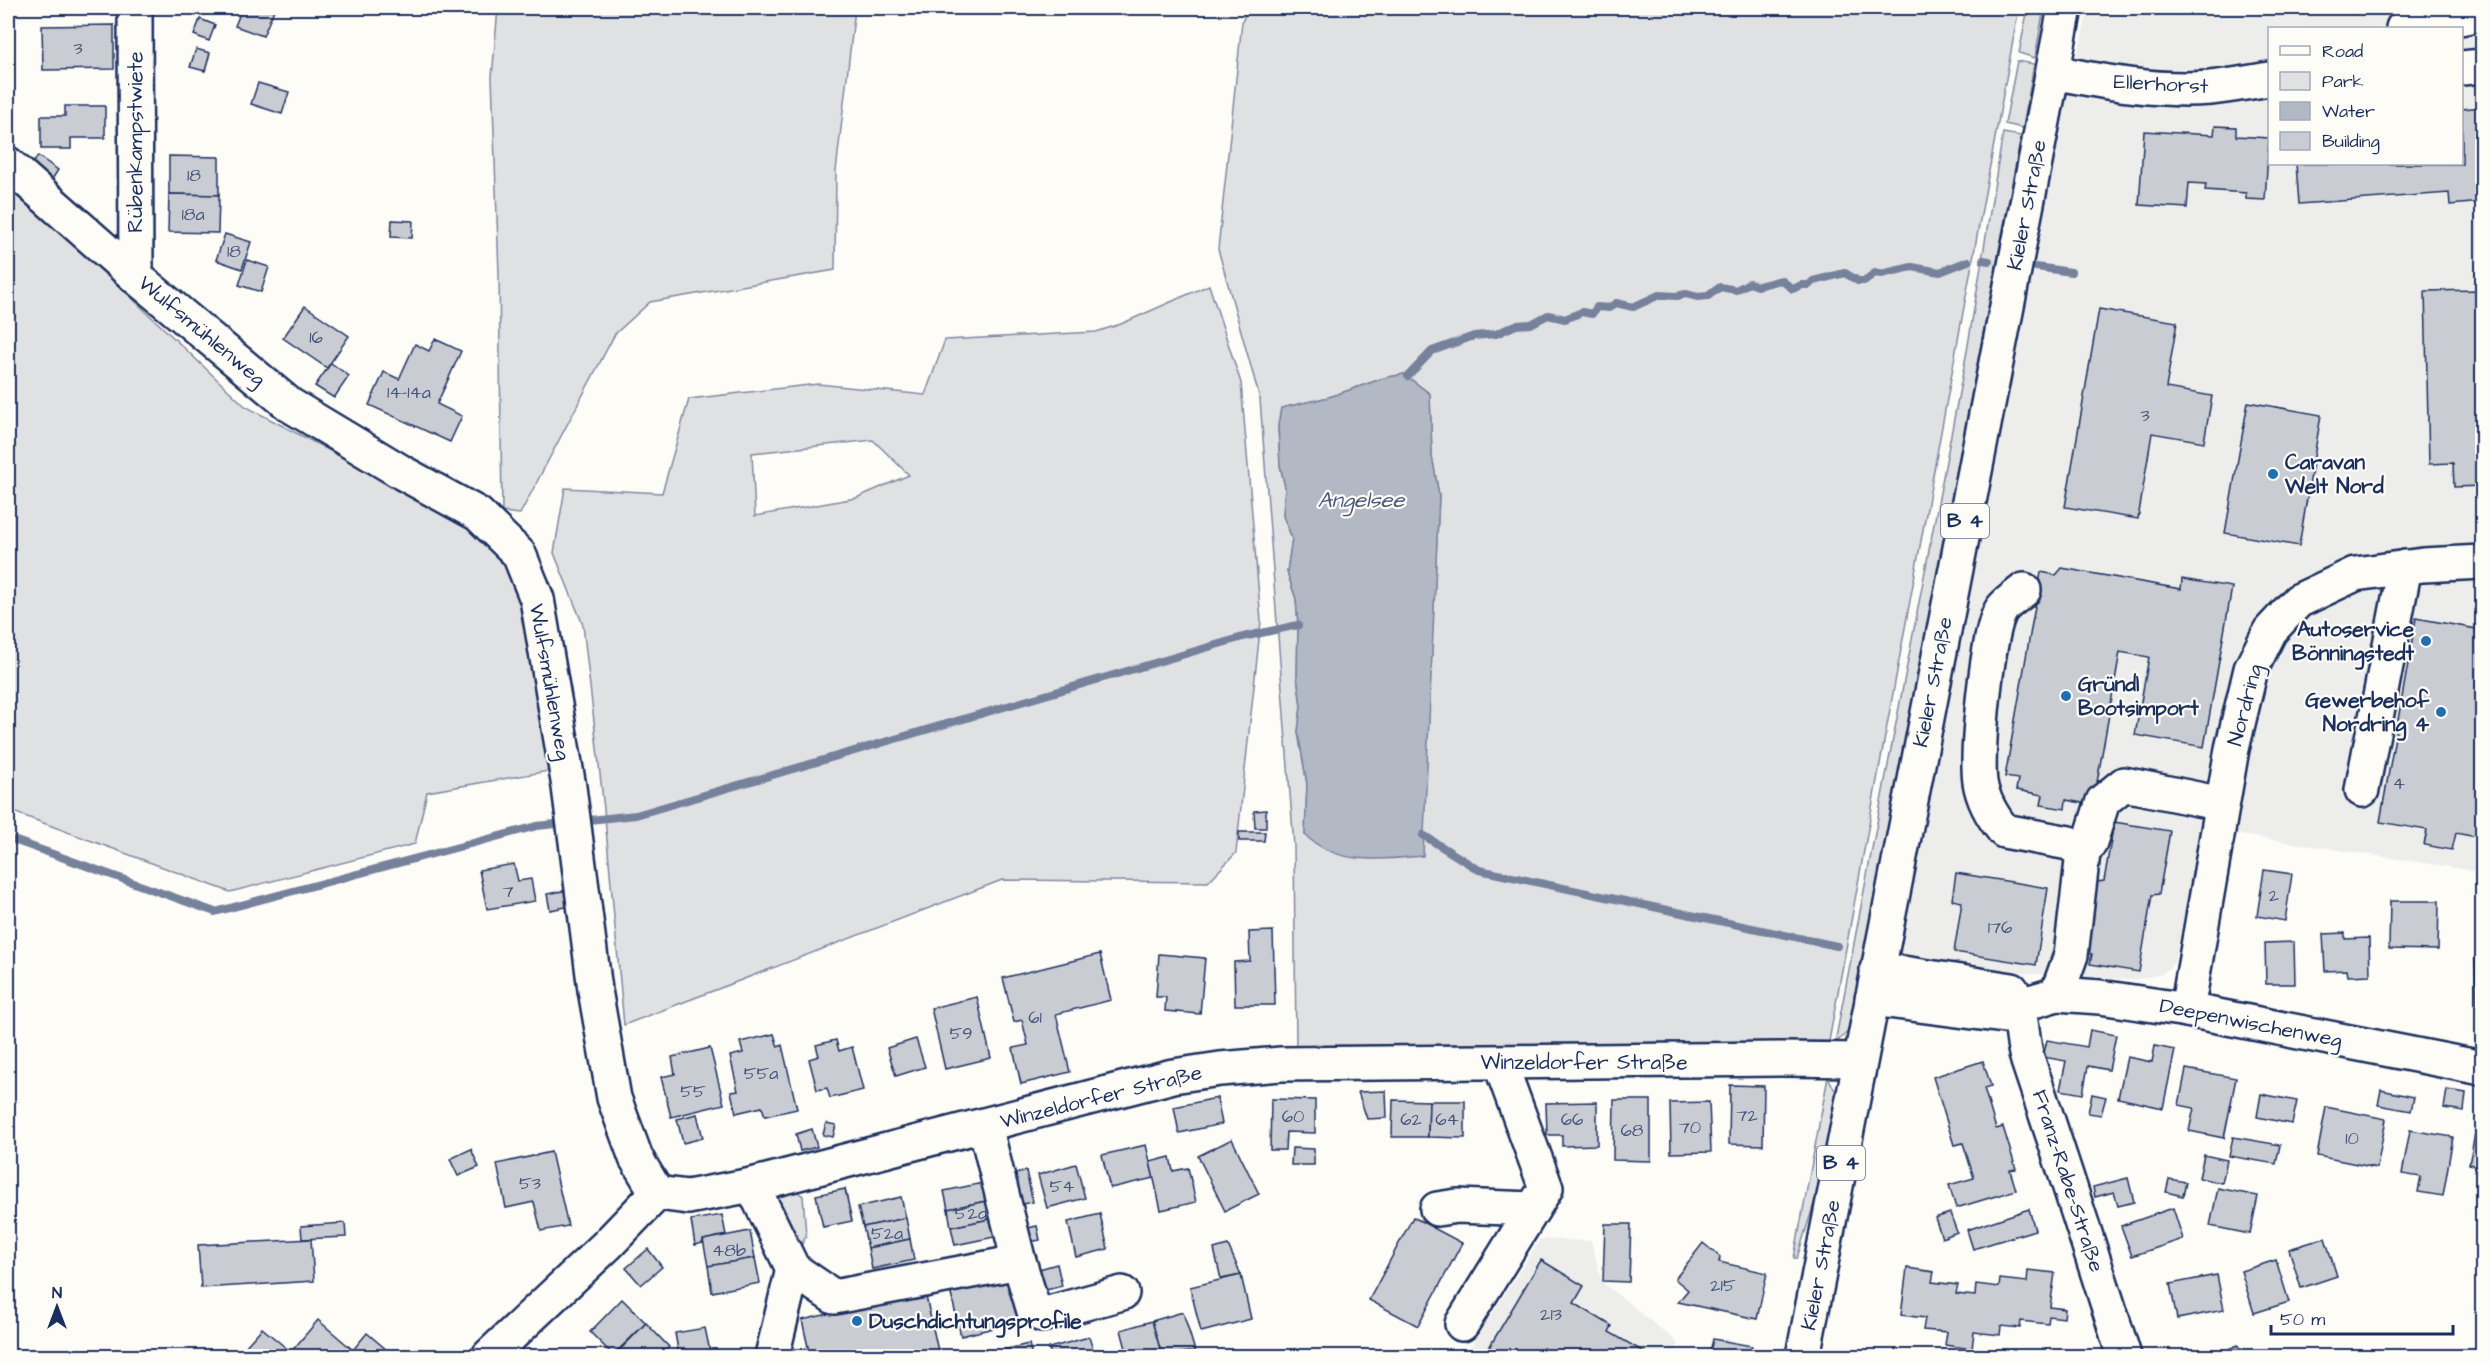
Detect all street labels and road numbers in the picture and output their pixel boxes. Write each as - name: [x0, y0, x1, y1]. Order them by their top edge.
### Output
- street label: Rübenkampstwiete: [121, 51, 151, 233]
- street label: Ellerhorst: [2113, 67, 2210, 101]
- street label: Kieler Straße: [2000, 137, 2054, 273]
- street label: Wulfsmühlenweg: [131, 269, 272, 395]
- road number: B 4: [1941, 504, 1989, 538]
- street label: Wulfsmühlenweg: [520, 601, 578, 763]
- street label: Kieler Straße: [1906, 614, 1960, 750]
- street label: Nordring: [2220, 661, 2272, 750]
- street label: Deepenwischenweg: [2157, 991, 2345, 1057]
- street label: Winzeldorfer Straße: [1480, 1048, 1688, 1077]
- street label: Winzeldorfer Straße: [997, 1058, 1205, 1136]
- street label: Franz-Rabe-Straße: [2025, 1086, 2111, 1276]
- road number: B 4: [1817, 1146, 1865, 1180]
- street label: Kieler Straße: [1794, 1197, 1848, 1333]

